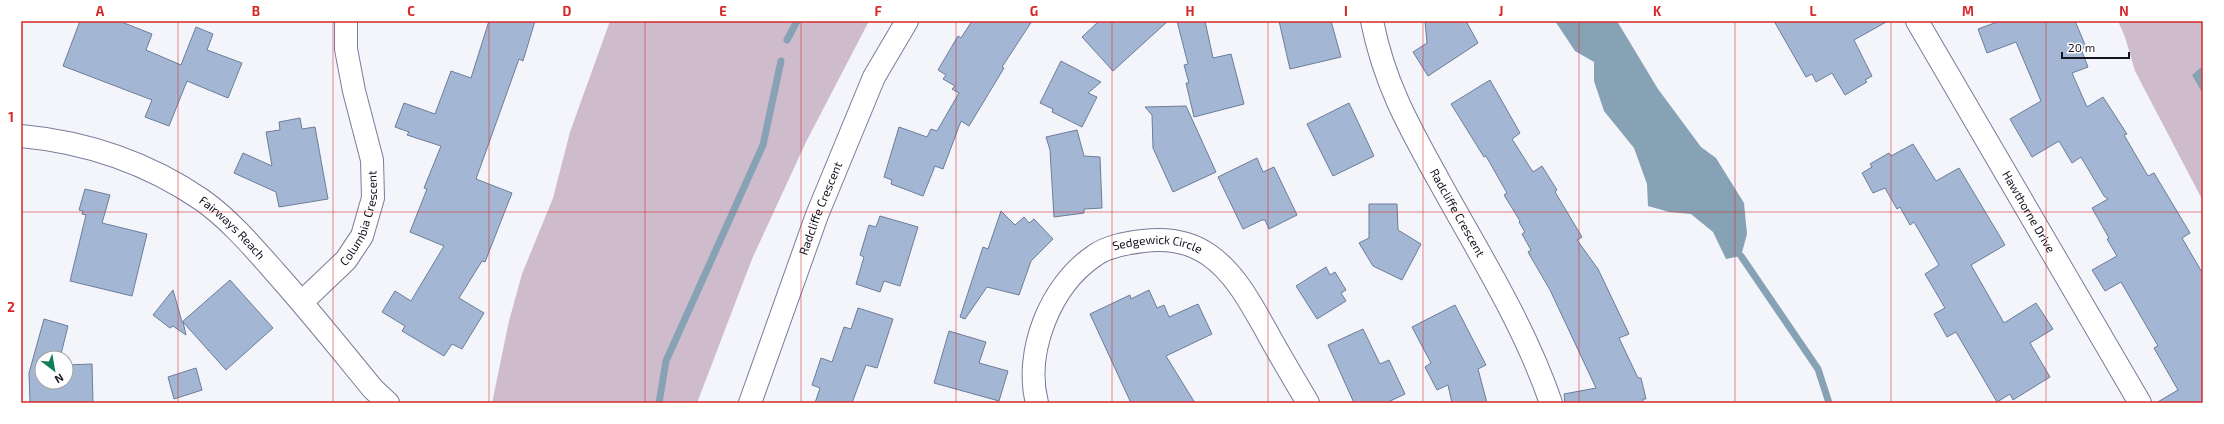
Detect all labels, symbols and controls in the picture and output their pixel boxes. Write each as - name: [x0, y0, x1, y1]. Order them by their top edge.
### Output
- text: A: [96, 3, 105, 19]
- text: B: [252, 3, 260, 19]
- text: C: [407, 3, 415, 19]
- text: D: [563, 3, 572, 19]
- text: E: [719, 3, 727, 19]
- text: F: [874, 3, 882, 19]
- text: G: [1030, 3, 1038, 19]
- text: H: [1186, 3, 1195, 19]
- text: I: [1344, 3, 1348, 19]
- text: J: [1499, 3, 1503, 19]
- text: K: [1653, 3, 1662, 19]
- text: L: [1810, 3, 1817, 19]
- text: M: [1962, 3, 1974, 19]
- text: N: [2119, 3, 2129, 19]
- scale bar: [2062, 34, 2129, 60]
- text: 20 m: [2068, 40, 2095, 54]
- text: 1: [8, 109, 14, 125]
- street label: Radcliffe Crescent: [795, 159, 844, 257]
- street label: Radcliffe Crescent: [1428, 166, 1489, 259]
- street label: Hawthorne Drive: [2000, 168, 2059, 255]
- street label: Columbia Crescent: [336, 170, 379, 268]
- street label: Fairways Reach: [197, 192, 268, 262]
- street label: Sedgewick Circle: [1111, 232, 1205, 256]
- text: 2: [7, 299, 15, 315]
- north arrow: [34, 350, 74, 390]
- text: N: [53, 371, 66, 387]

